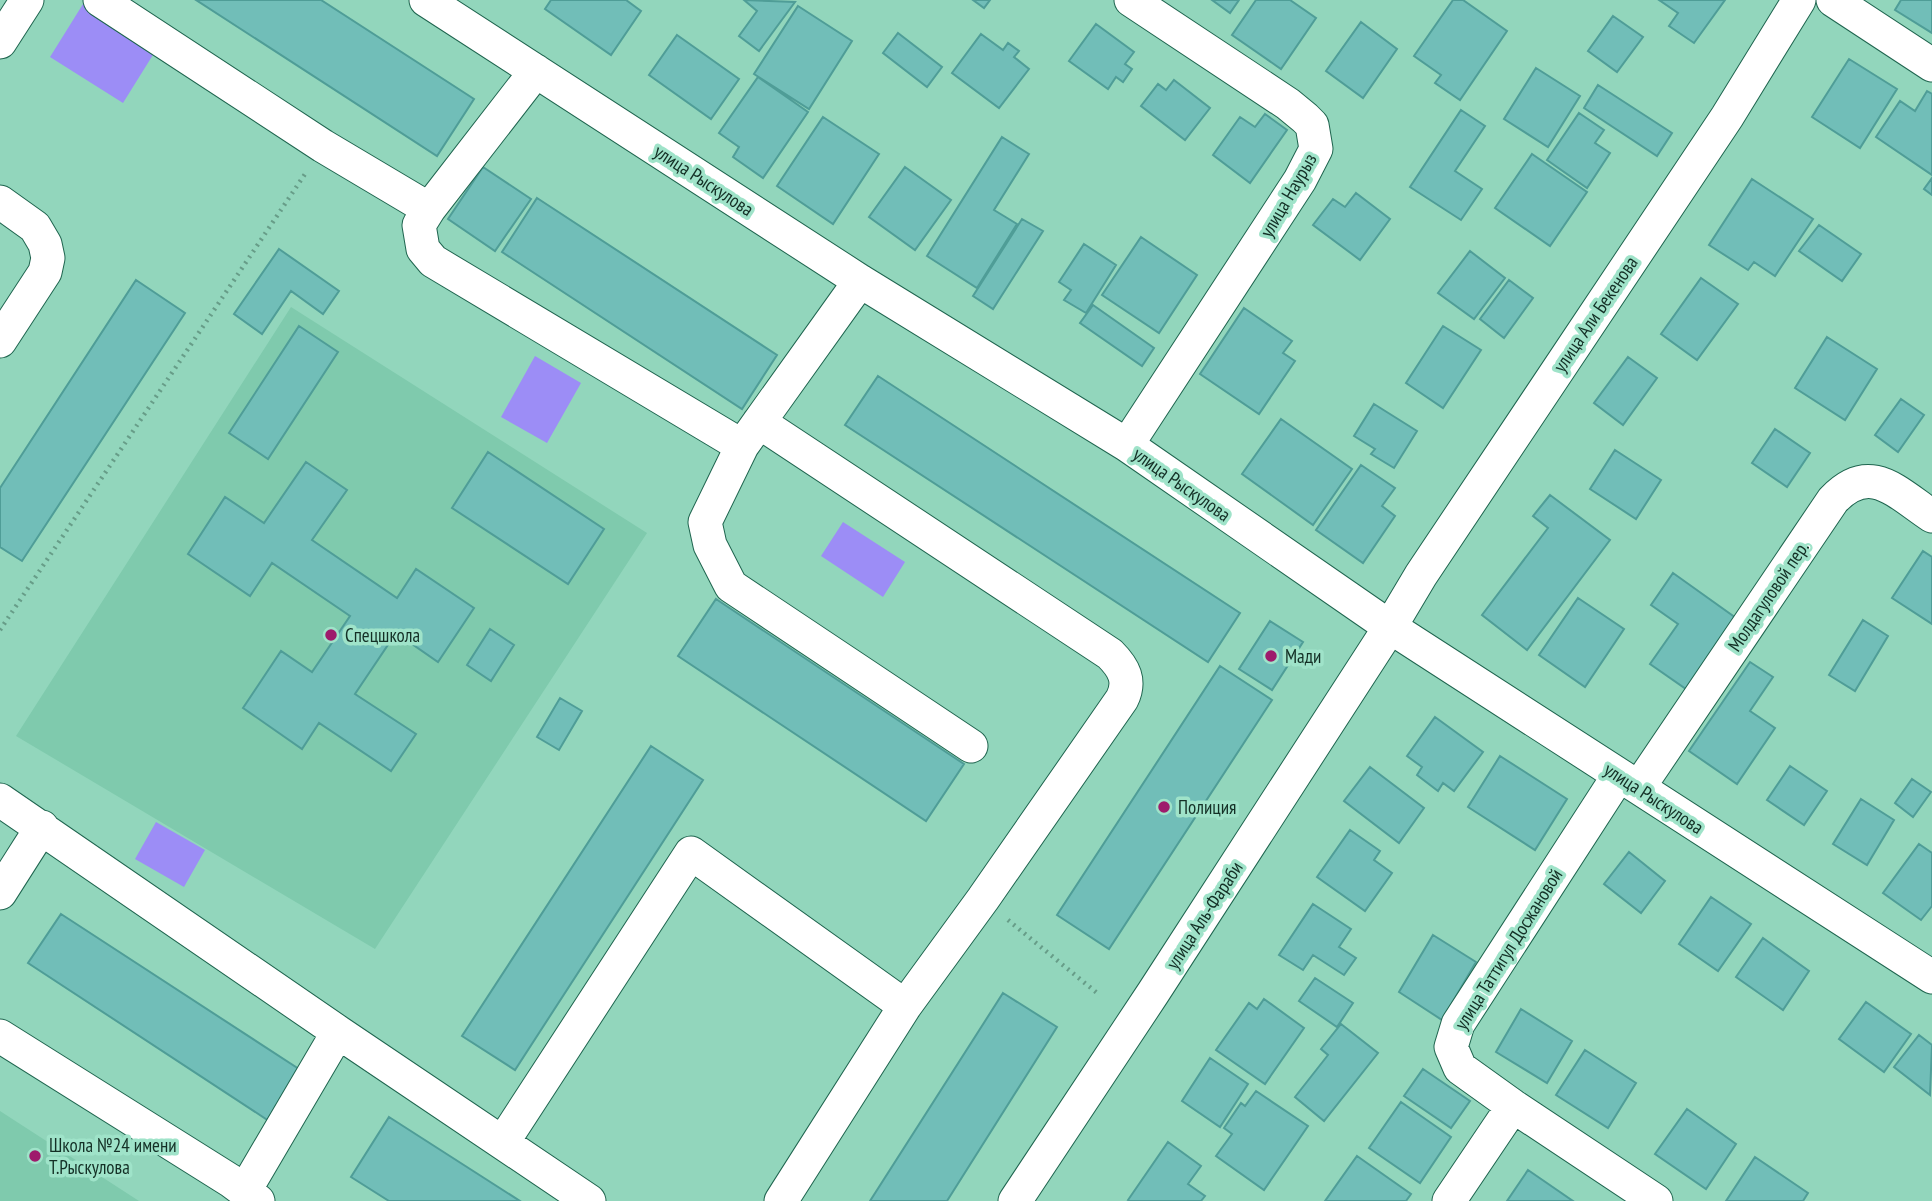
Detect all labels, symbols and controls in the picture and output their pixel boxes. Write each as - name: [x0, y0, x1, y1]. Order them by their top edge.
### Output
- street label: улица Рыскулова: [650, 139, 758, 221]
- street label: улица Наурыз: [1254, 149, 1322, 241]
- street label: улица Али Бекенова: [1547, 252, 1643, 376]
- street label: улица Рыскулова: [1129, 442, 1235, 526]
- street label: Молдагуловой пер.: [1722, 536, 1814, 656]
- place label: Спецшкола: [345, 623, 420, 647]
- marker: Спецшкола: [323, 627, 339, 643]
- place label: Мади: [1285, 644, 1321, 668]
- marker: Мади: [1263, 648, 1279, 664]
- street label: улица Рыскулова: [1600, 757, 1708, 839]
- place label: Полиция: [1178, 795, 1236, 819]
- marker: Полиция: [1156, 799, 1172, 815]
- street label: улица Аль-Фараби: [1160, 857, 1248, 973]
- street label: улица Таттигул Досжановой: [1449, 864, 1567, 1034]
- place label: Школа №24 имени Т.Рыскулова: [49, 1133, 177, 1179]
- marker: Школа №24 имени Т.Рыскулова: [27, 1148, 43, 1164]

